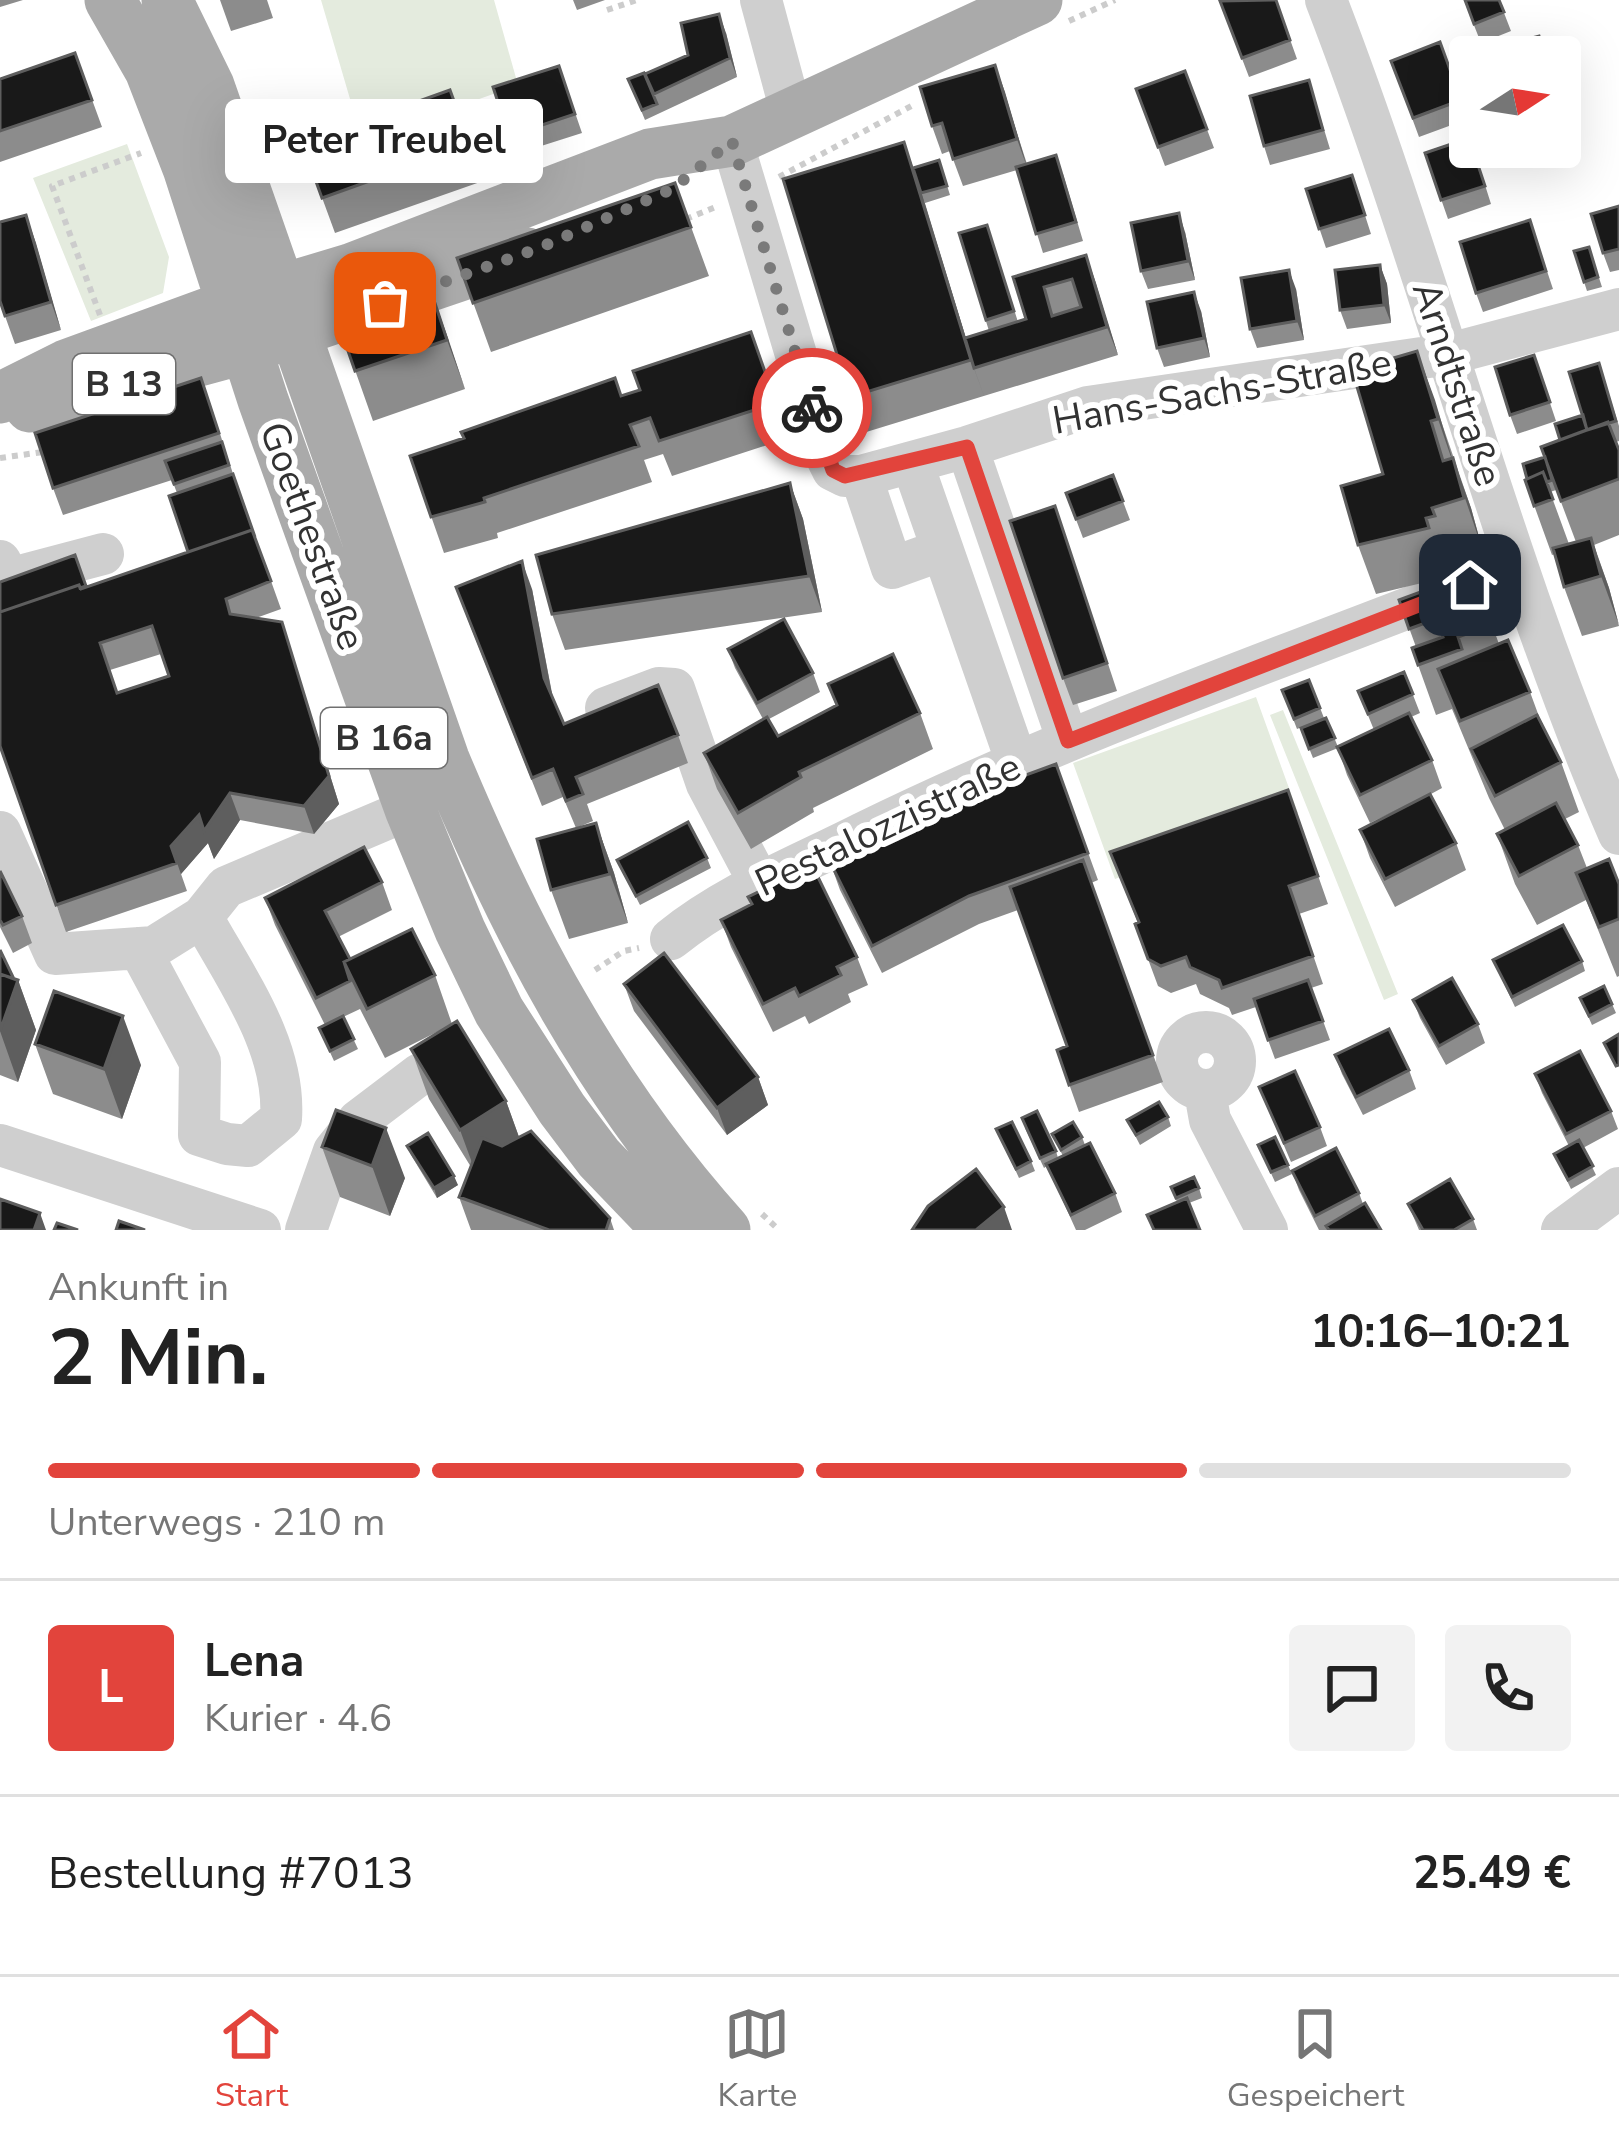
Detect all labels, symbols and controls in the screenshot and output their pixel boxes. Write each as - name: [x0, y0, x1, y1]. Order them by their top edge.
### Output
- north arrow: [1449, 36, 1581, 168]
- map controls: [1449, 36, 1581, 168]
- callout: Peter Treubel: [226, 99, 544, 183]
- text: Peter Treubel: [262, 114, 506, 167]
- pin: [334, 252, 436, 354]
- icon: bag: [352, 270, 418, 336]
- street label: Arndtstraße: [1399, 275, 1515, 493]
- street label: Hans-Sachs-Straße: [1048, 336, 1396, 448]
- courier: [752, 348, 872, 468]
- road number: B 13: [73, 354, 175, 414]
- icon: bike: [779, 375, 845, 441]
- street label: Goethestraße: [246, 415, 378, 657]
- pin: [1419, 534, 1521, 636]
- icon: home: [1437, 552, 1503, 618]
- road number: B 16a: [321, 708, 447, 768]
- street label: Pestalozzistraße: [747, 740, 1029, 910]
- text: Ankunft in: [48, 1261, 229, 1314]
- text: 10:16–10:21: [1310, 1302, 1571, 1363]
- text: 2 Min.: [48, 1305, 268, 1412]
- text: Unterwegs · 210 m: [48, 1496, 385, 1549]
- button: chat: [1289, 1625, 1415, 1751]
- button: phone: [1445, 1625, 1571, 1751]
- text: Lena: [204, 1631, 304, 1692]
- text: L: [98, 1657, 124, 1718]
- text: Kurier · 4.6: [204, 1692, 392, 1745]
- text: Bestellung #7013: [48, 1843, 414, 1904]
- text: 25.49 €: [1413, 1843, 1571, 1904]
- tab: Start: [215, 2001, 288, 2118]
- tab: Karte: [718, 2001, 797, 2118]
- tab: Gespeichert: [1227, 2001, 1404, 2118]

